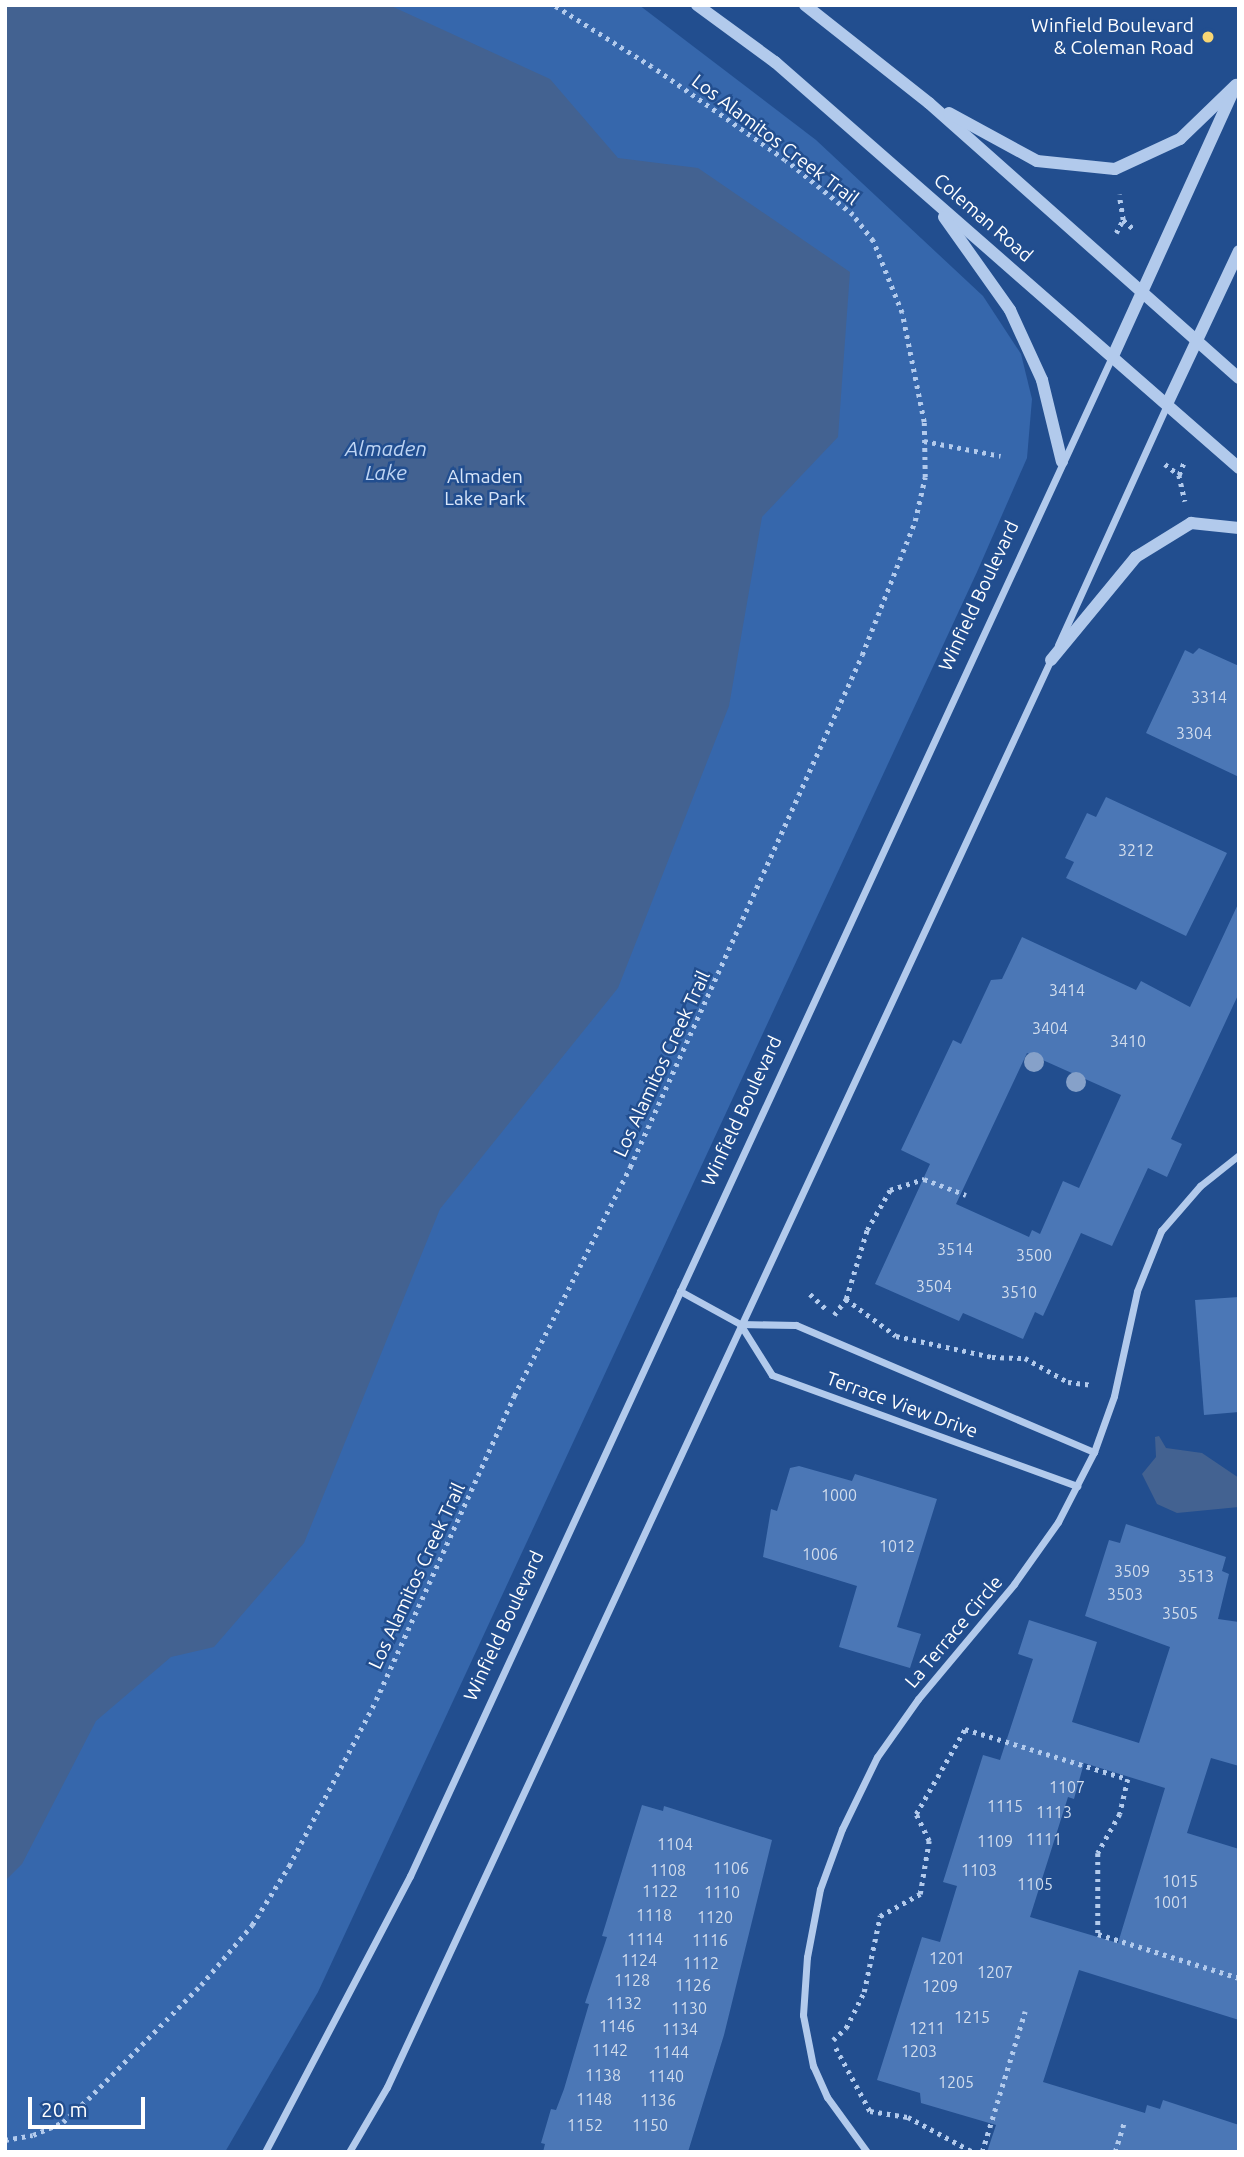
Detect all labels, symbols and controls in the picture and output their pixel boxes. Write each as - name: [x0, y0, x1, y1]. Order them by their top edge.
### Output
- place label: Winfield Boulevard & Coleman Road: [1031, 15, 1194, 59]
- marker: Winfield Boulevard & Coleman Road: [1200, 29, 1216, 45]
- street label: Los Alamitos Creek Trail: [687, 70, 863, 210]
- street label: Coleman Road: [929, 169, 1037, 267]
- water label: Almaden Lake: [345, 435, 427, 485]
- park label: Almaden Lake Park: [444, 466, 526, 510]
- street label: Winfield Boulevard: [934, 517, 1024, 675]
- house number: 3314: [1191, 687, 1227, 707]
- house number: 3304: [1176, 723, 1212, 743]
- house number: 3212: [1118, 840, 1154, 860]
- street label: Los Alamitos Creek Trail: [609, 967, 715, 1161]
- house number: 3414: [1049, 980, 1085, 1000]
- house number: 3404: [1032, 1018, 1068, 1038]
- house number: 3410: [1110, 1031, 1146, 1051]
- street label: Winfield Boulevard: [697, 1032, 787, 1190]
- house number: 3514: [937, 1239, 973, 1259]
- house number: 3500: [1016, 1245, 1052, 1265]
- house number: 3504: [916, 1276, 952, 1296]
- house number: 3510: [1001, 1282, 1037, 1302]
- street label: Terrace View Drive: [823, 1367, 981, 1443]
- street label: Los Alamitos Creek Trail: [364, 1479, 470, 1673]
- house number: 1000: [821, 1485, 857, 1505]
- house number: 1012: [879, 1536, 915, 1556]
- house number: 1006: [802, 1544, 838, 1564]
- street label: Winfield Boulevard: [459, 1547, 549, 1705]
- house number: 3509: [1114, 1561, 1150, 1581]
- house number: 3513: [1178, 1566, 1214, 1586]
- street label: La Terrace Circle: [900, 1571, 1008, 1693]
- house number: 3503: [1107, 1584, 1143, 1604]
- house number: 3505: [1162, 1603, 1198, 1623]
- house number: 1107: [1049, 1777, 1085, 1797]
- house number: 1115: [987, 1796, 1023, 1816]
- house number: 1113: [1036, 1802, 1072, 1822]
- house number: 1111: [1026, 1829, 1062, 1849]
- house number: 1109: [977, 1831, 1013, 1851]
- house number: 1104: [657, 1834, 693, 1854]
- house number: 1106: [713, 1858, 749, 1878]
- house number: 1108: [650, 1860, 686, 1880]
- house number: 1103: [961, 1860, 997, 1880]
- house number: 1015: [1162, 1871, 1198, 1891]
- house number: 1105: [1017, 1874, 1053, 1894]
- house number: 1122: [642, 1881, 678, 1901]
- house number: 1110: [704, 1882, 740, 1902]
- house number: 1001: [1153, 1892, 1189, 1912]
- house number: 1118: [636, 1905, 672, 1925]
- house number: 1120: [697, 1907, 733, 1927]
- house number: 1114: [627, 1929, 663, 1949]
- house number: 1116: [692, 1930, 728, 1950]
- house number: 1201: [929, 1948, 965, 1968]
- house number: 1124: [621, 1950, 657, 1970]
- house number: 1112: [683, 1953, 719, 1973]
- house number: 1207: [977, 1962, 1013, 1982]
- house number: 1128: [614, 1970, 650, 1990]
- house number: 1126: [675, 1975, 711, 1995]
- house number: 1209: [922, 1976, 958, 1996]
- house number: 1132: [606, 1993, 642, 2013]
- house number: 1130: [671, 1998, 707, 2018]
- house number: 1215: [954, 2007, 990, 2027]
- house number: 1146: [599, 2016, 635, 2036]
- house number: 1211: [909, 2018, 945, 2038]
- house number: 1134: [662, 2019, 698, 2039]
- house number: 1142: [592, 2040, 628, 2060]
- house number: 1203: [901, 2041, 937, 2061]
- house number: 1144: [653, 2042, 689, 2062]
- house number: 1138: [585, 2065, 621, 2085]
- house number: 1140: [648, 2066, 684, 2086]
- house number: 1205: [938, 2072, 974, 2092]
- scale bar: [32, 2084, 149, 2128]
- house number: 1148: [576, 2089, 612, 2109]
- house number: 1136: [640, 2090, 676, 2110]
- text: 20 m: [41, 2097, 88, 2121]
- house number: 1152: [567, 2115, 603, 2135]
- house number: 1150: [632, 2115, 668, 2135]

